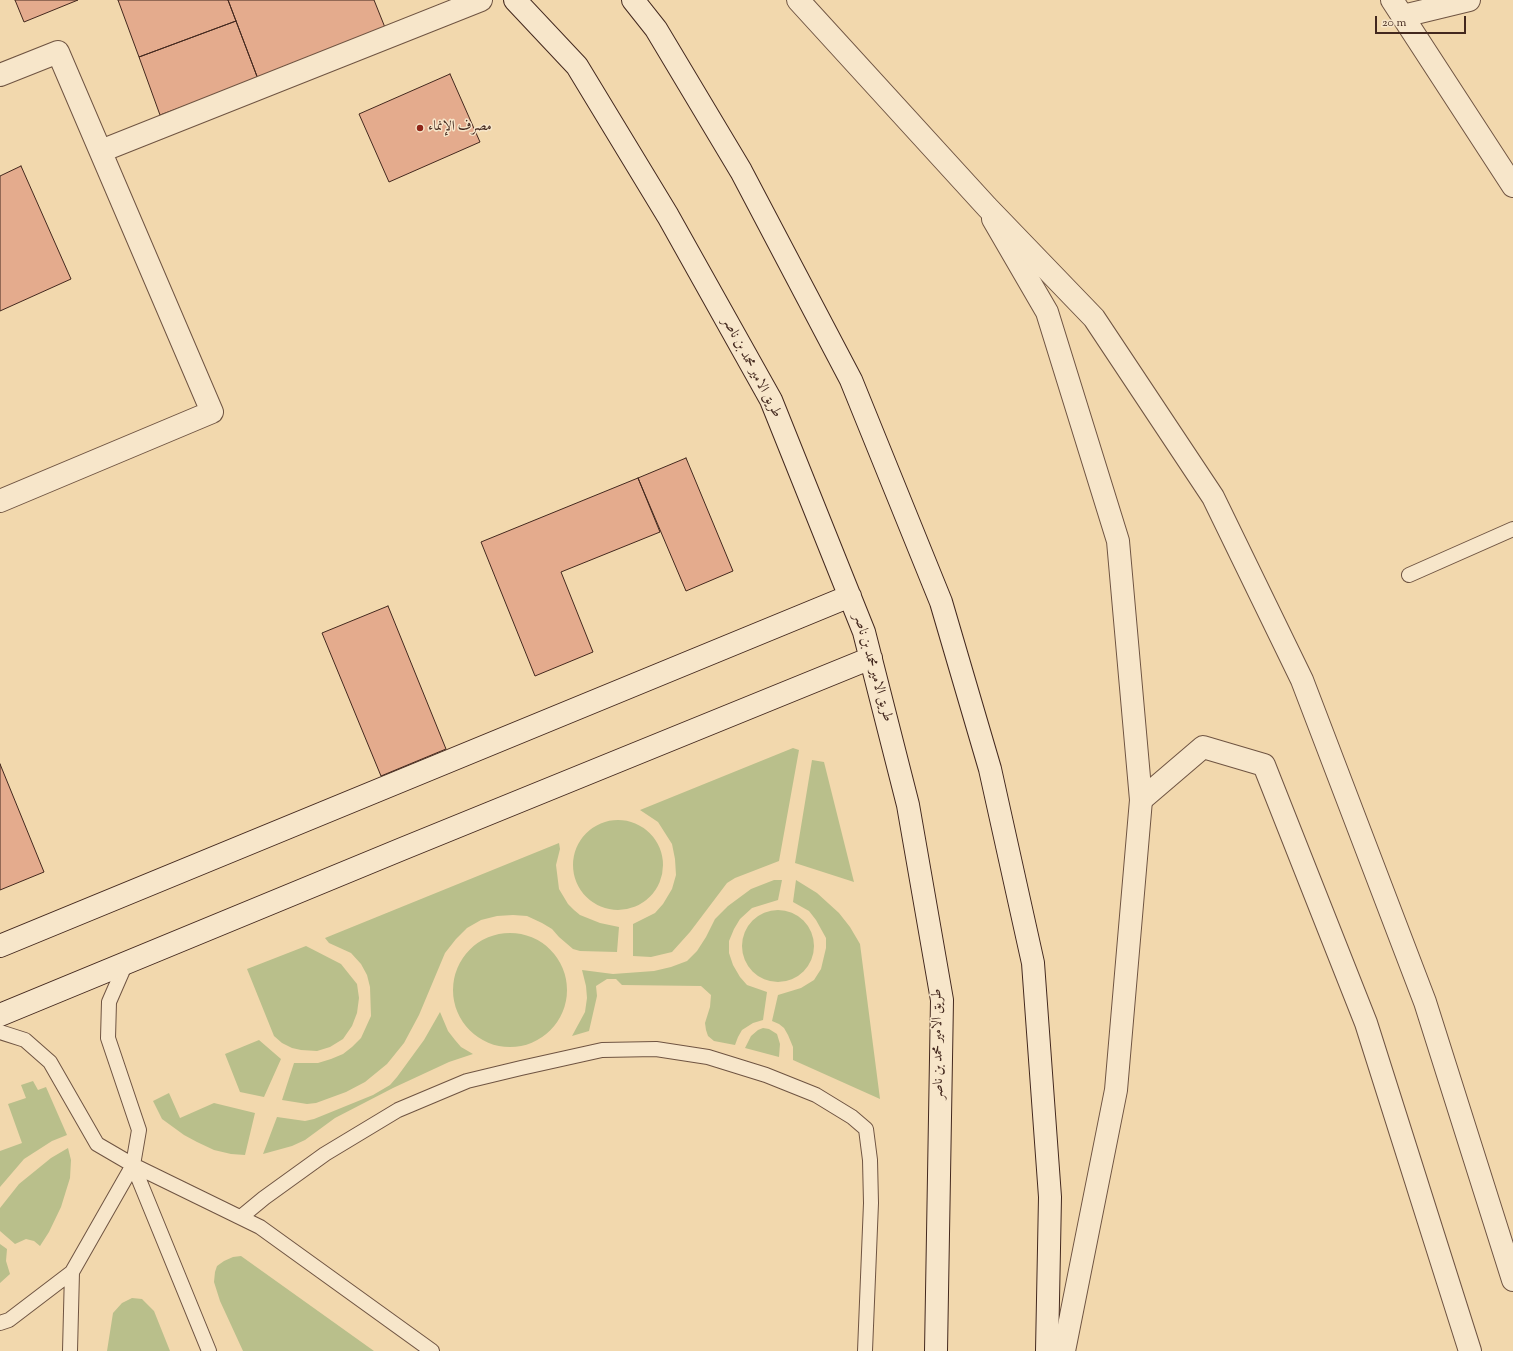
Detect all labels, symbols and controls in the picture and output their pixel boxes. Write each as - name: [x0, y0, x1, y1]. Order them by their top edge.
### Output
- scale bar: [1377, 8, 1468, 34]
- text: 20 m: [1382, 14, 1406, 32]
- place label: مصرف الإنماء: [428, 120, 492, 136]
- marker: مصرف الإنماء: [415, 123, 425, 133]
- street label: طريق الامير محمد بن ناصر: [718, 315, 784, 421]
- street label: طريق الامير محمد بن ناصر: [849, 612, 895, 724]
- street label: طريق الامير محمد بن ناصر: [930, 988, 948, 1100]

